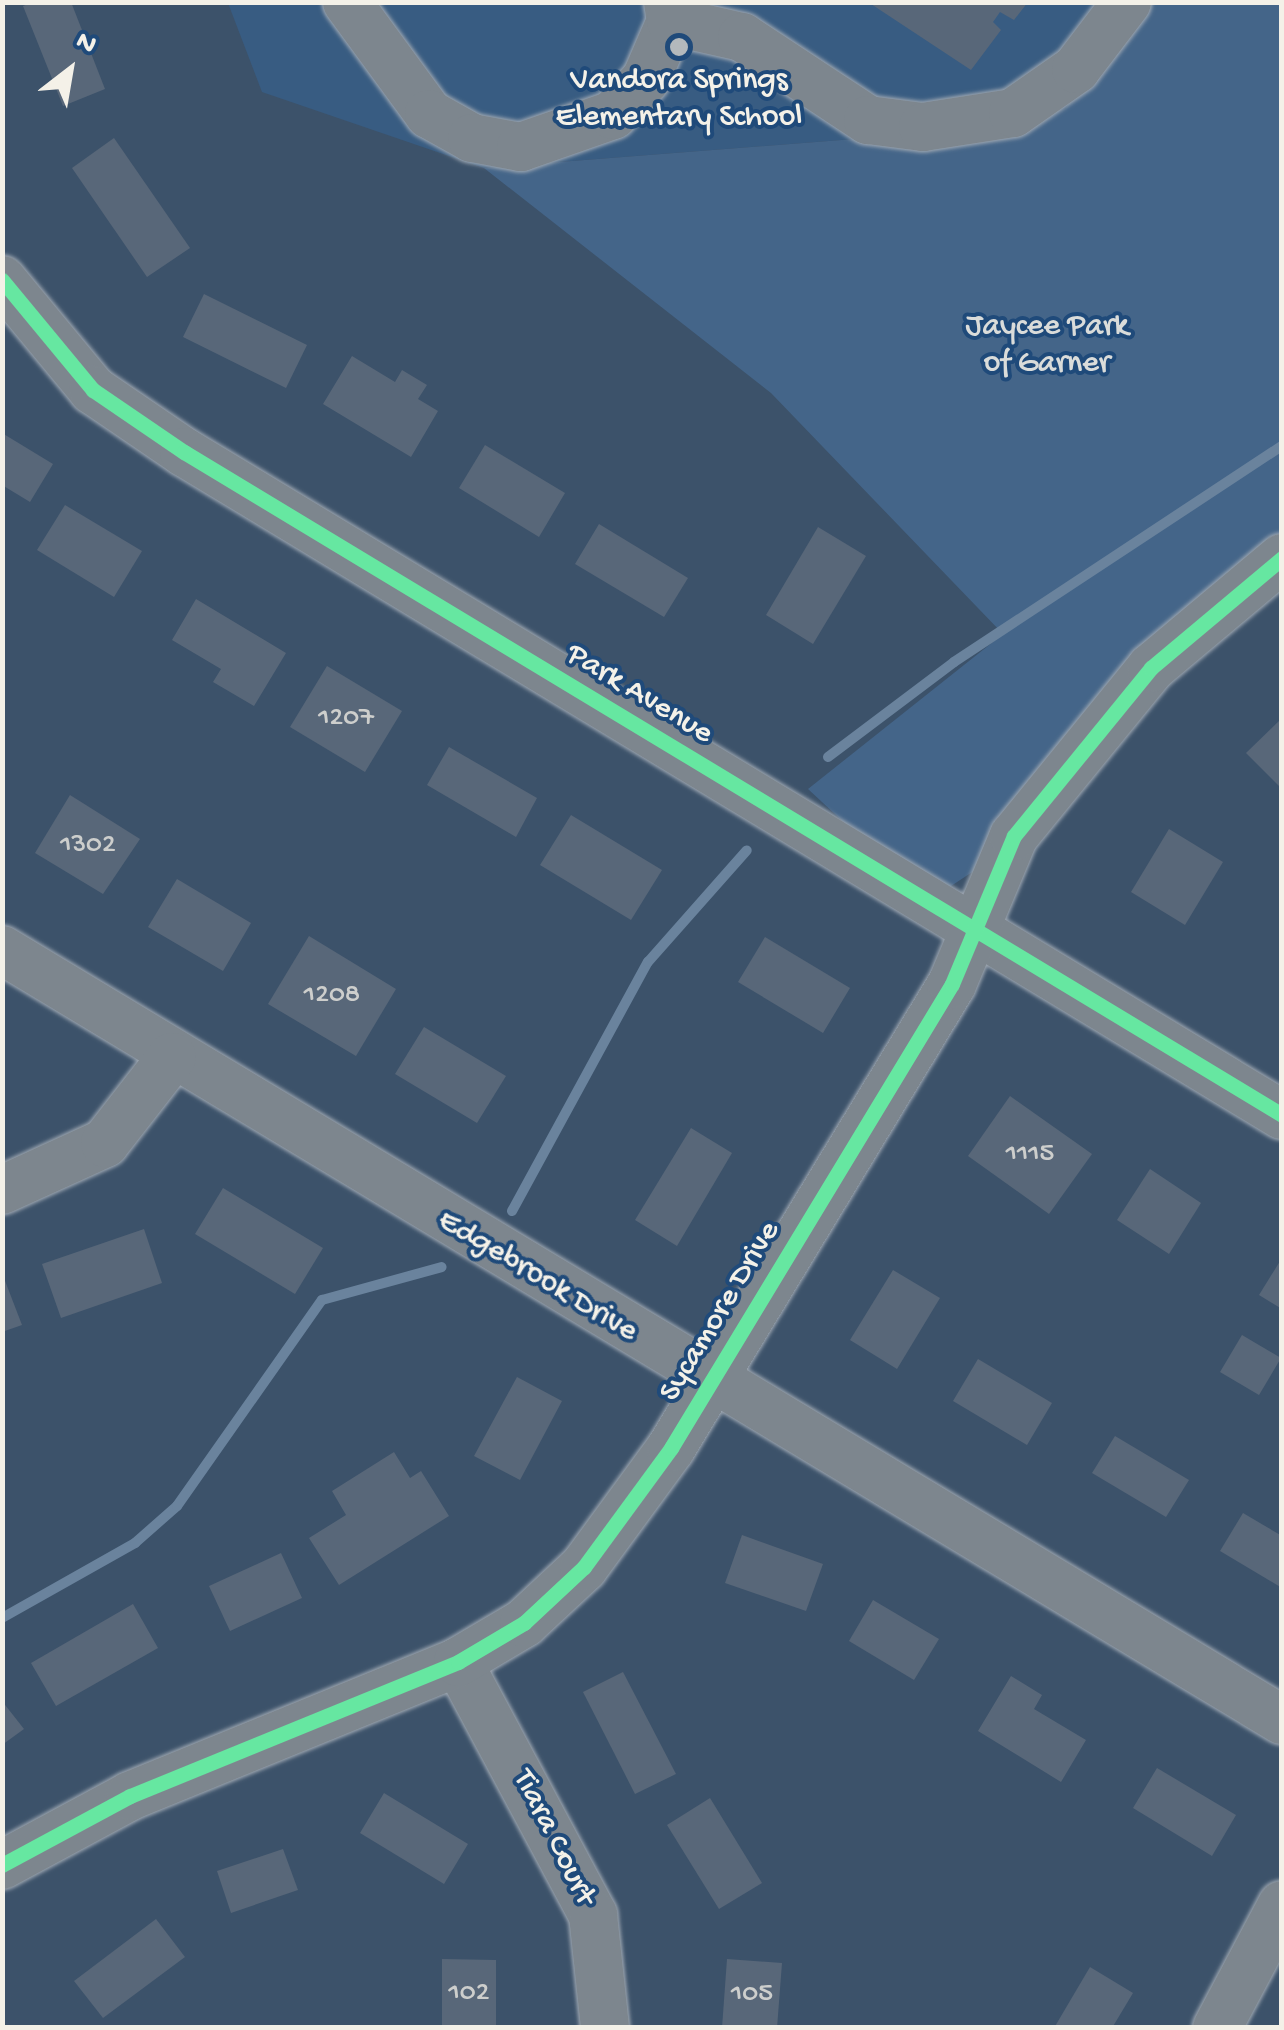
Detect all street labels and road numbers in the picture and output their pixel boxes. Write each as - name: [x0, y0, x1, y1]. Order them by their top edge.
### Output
- street label: Park Avenue: [558, 636, 720, 754]
- street label: Edgebrook Drive: [430, 1202, 644, 1352]
- street label: Sycamore Drive: [652, 1215, 790, 1409]
- street label: Tiara Court: [503, 1764, 603, 1912]

